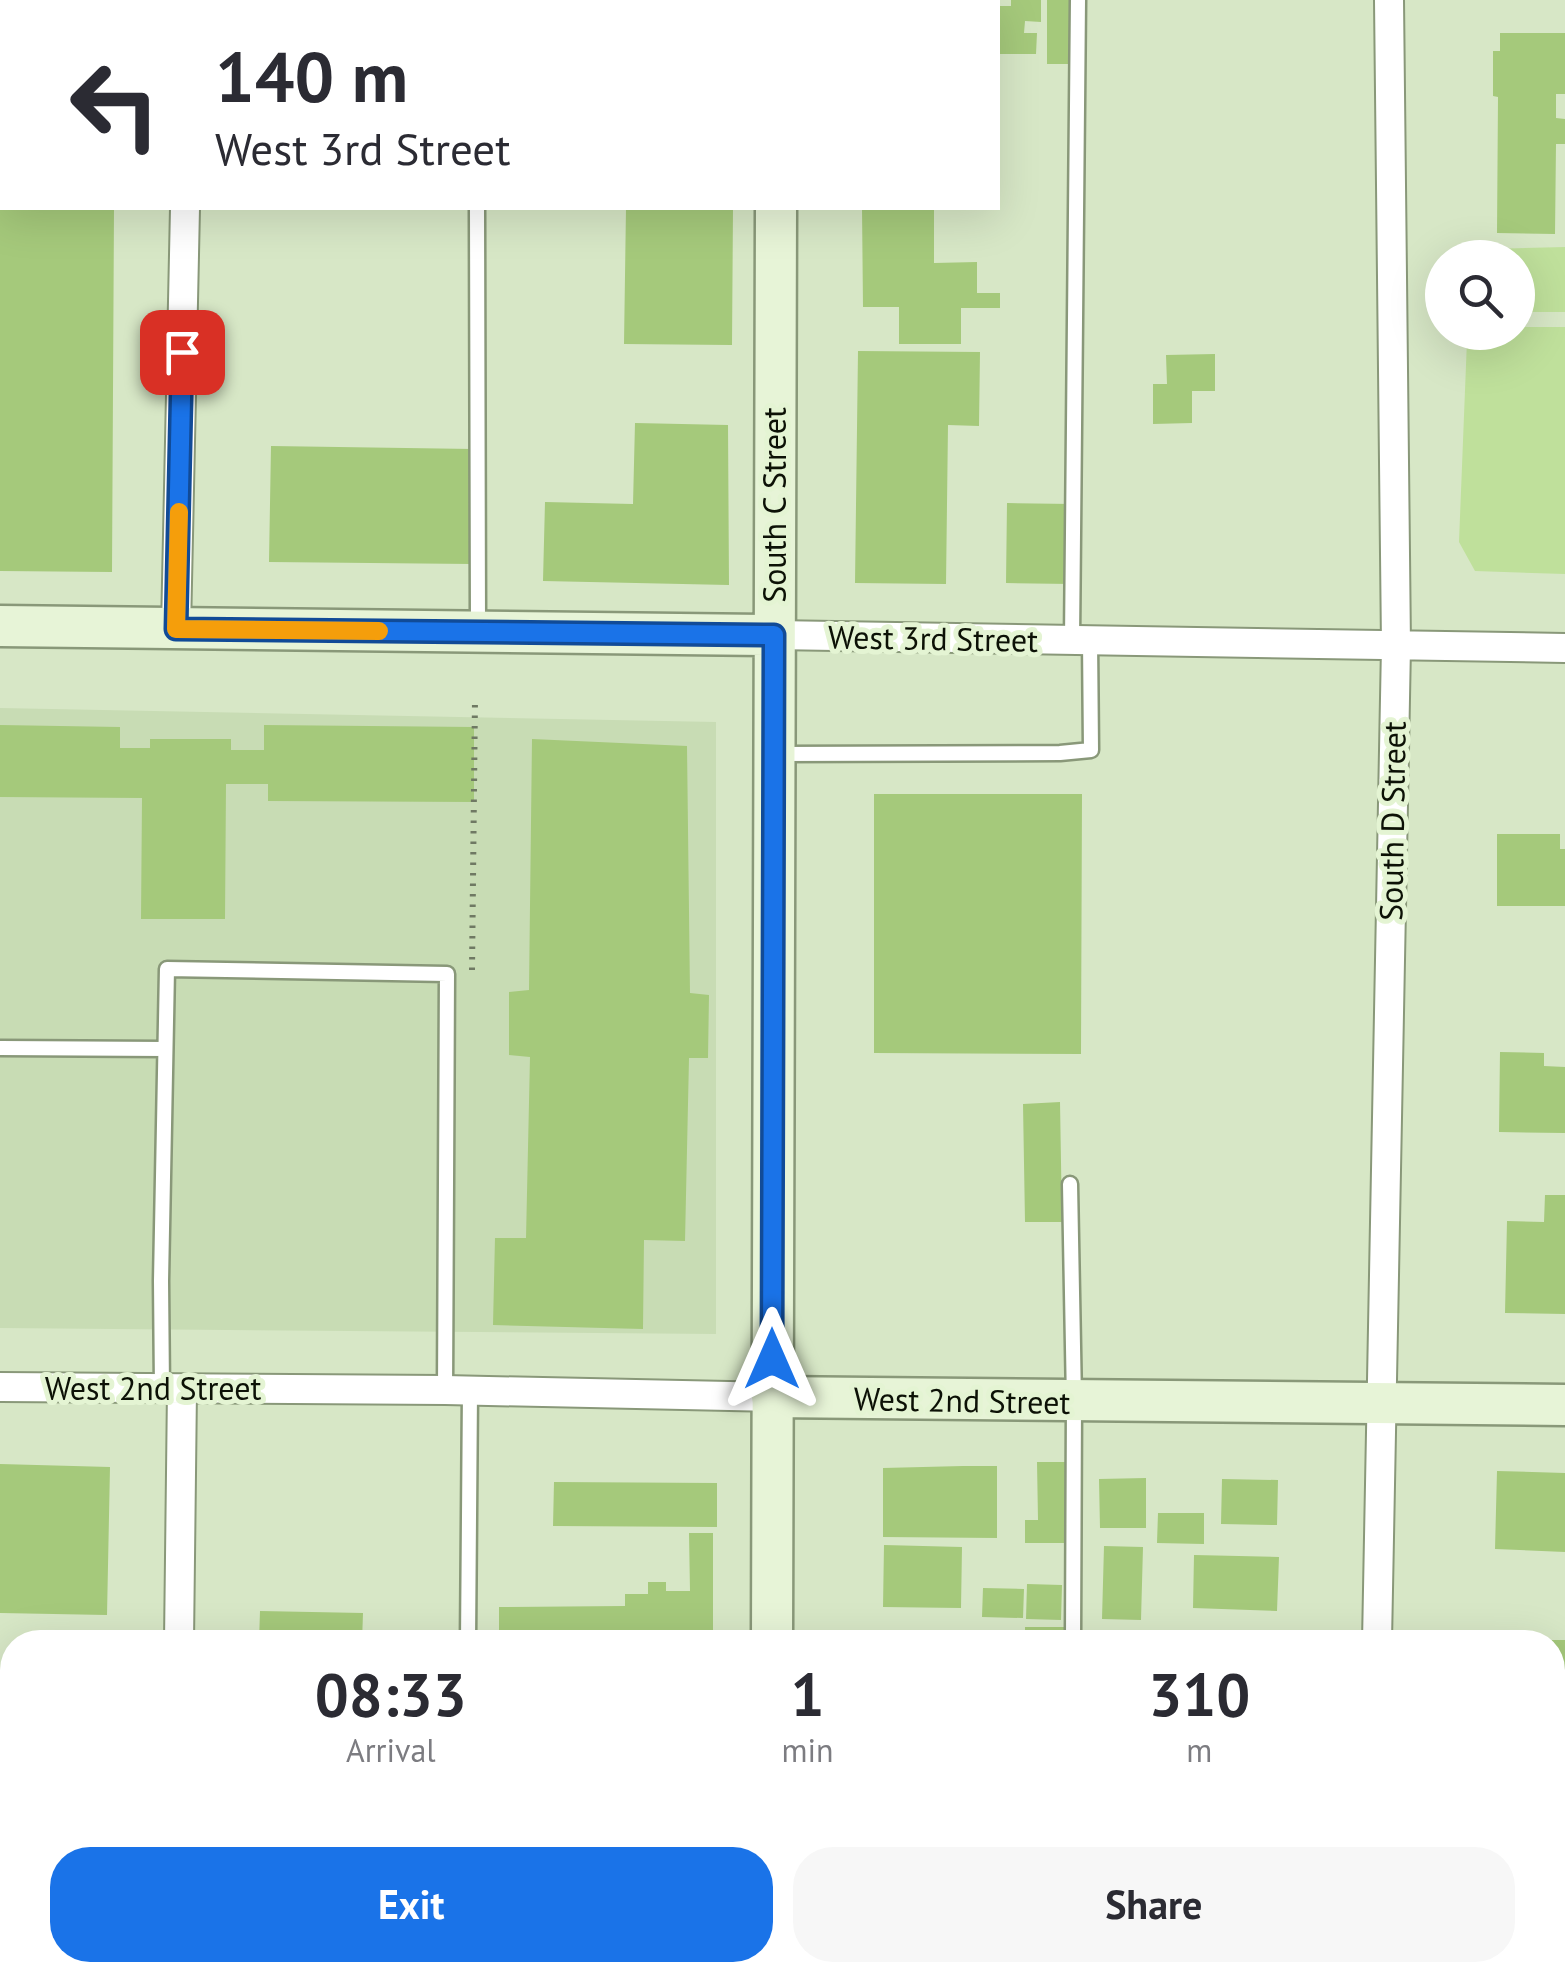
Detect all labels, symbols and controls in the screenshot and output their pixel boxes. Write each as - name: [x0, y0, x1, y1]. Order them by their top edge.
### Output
- text: 140 m: [215, 31, 408, 121]
- icon: left: [50, 40, 180, 170]
- text: West 3rd Street: [215, 119, 510, 177]
- map controls: [1425, 240, 1535, 350]
- button: search: [1425, 240, 1535, 350]
- pin: [140, 310, 225, 395]
- icon: arrive: [155, 325, 210, 380]
- street label: South C Street: [753, 407, 795, 603]
- street label: West 3rd Street: [828, 615, 1039, 661]
- street label: South D Street: [1369, 721, 1415, 921]
- position arrow: [720, 1307, 824, 1411]
- street label: West 2nd Street: [45, 1367, 261, 1409]
- street label: West 2nd Street: [853, 1377, 1071, 1423]
- text: 08:33: [315, 1655, 467, 1733]
- text: 1: [791, 1655, 825, 1733]
- text: 310: [1148, 1655, 1250, 1733]
- text: Arrival: [346, 1729, 436, 1771]
- text: min: [782, 1729, 834, 1771]
- text: m: [1186, 1729, 1212, 1771]
- button: Exit: [50, 1847, 773, 1962]
- button: Share: [793, 1847, 1515, 1962]

